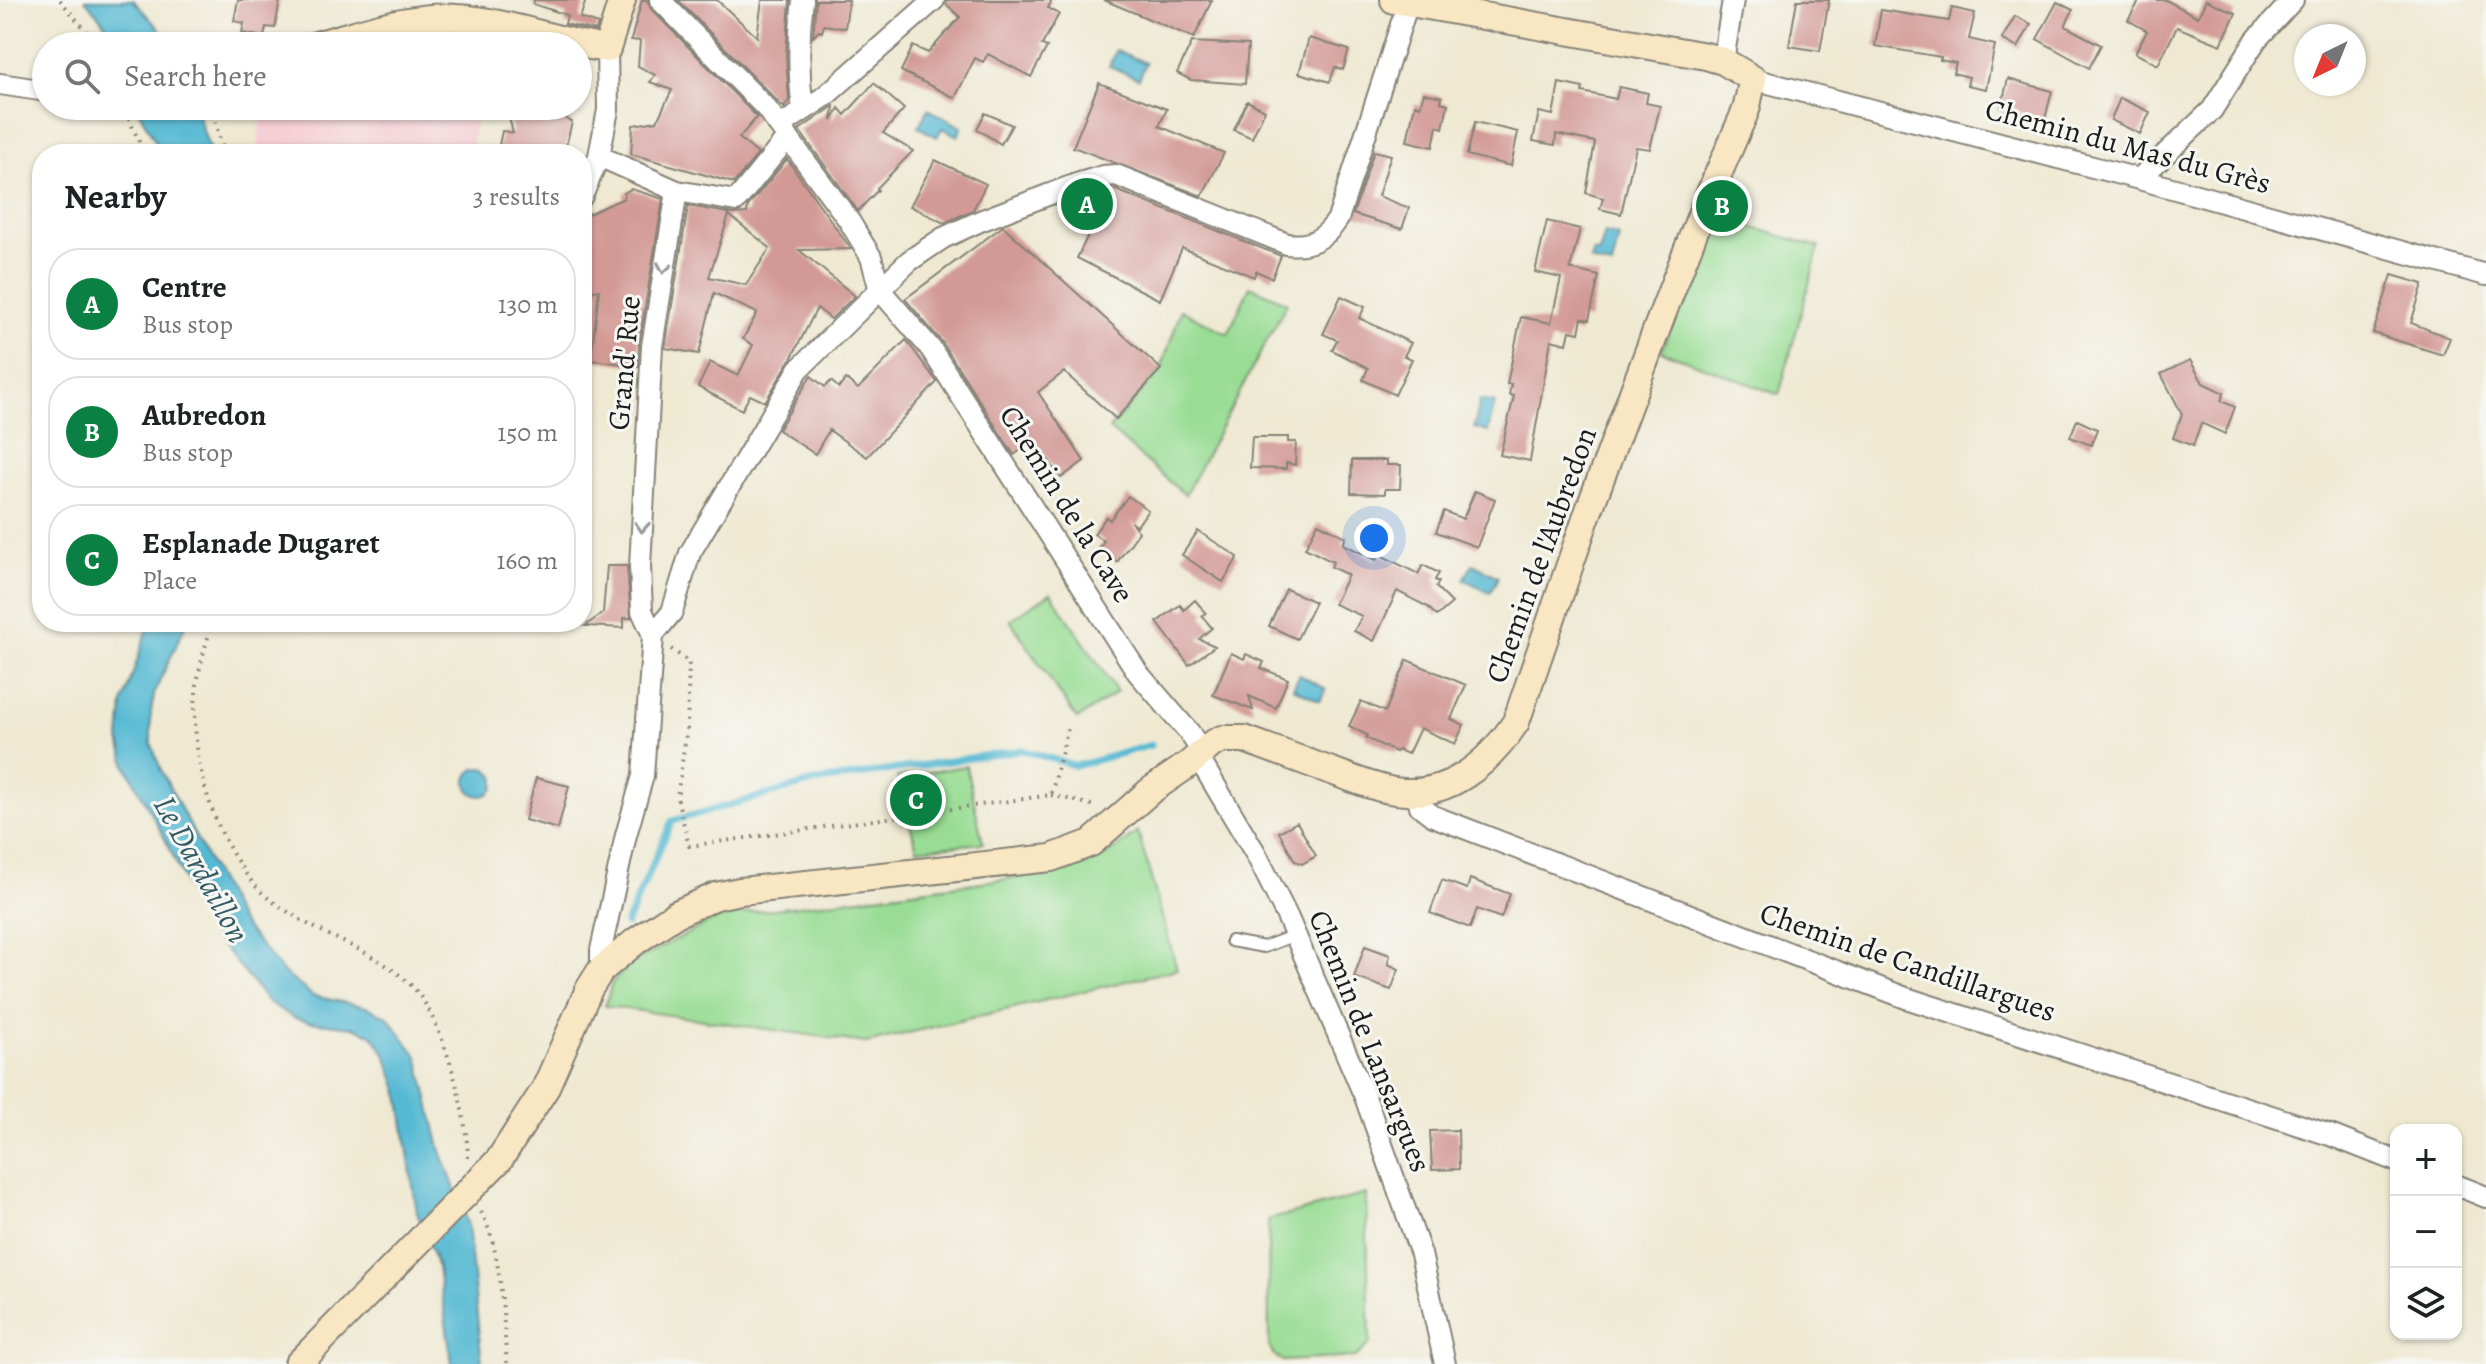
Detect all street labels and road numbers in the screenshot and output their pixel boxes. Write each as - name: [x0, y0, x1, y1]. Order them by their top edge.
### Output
- street label: Chemin du Mas du Grès: [1981, 89, 2275, 203]
- street label: Grand' Rue: [598, 294, 650, 432]
- street label: Chemin de la Cave: [990, 398, 1144, 610]
- street label: Chemin de l'Aubredon: [1476, 421, 1606, 689]
- street label: Chemin de Candillargues: [1755, 893, 2061, 1031]
- street label: Chemin de Lansargues: [1299, 904, 1441, 1178]

